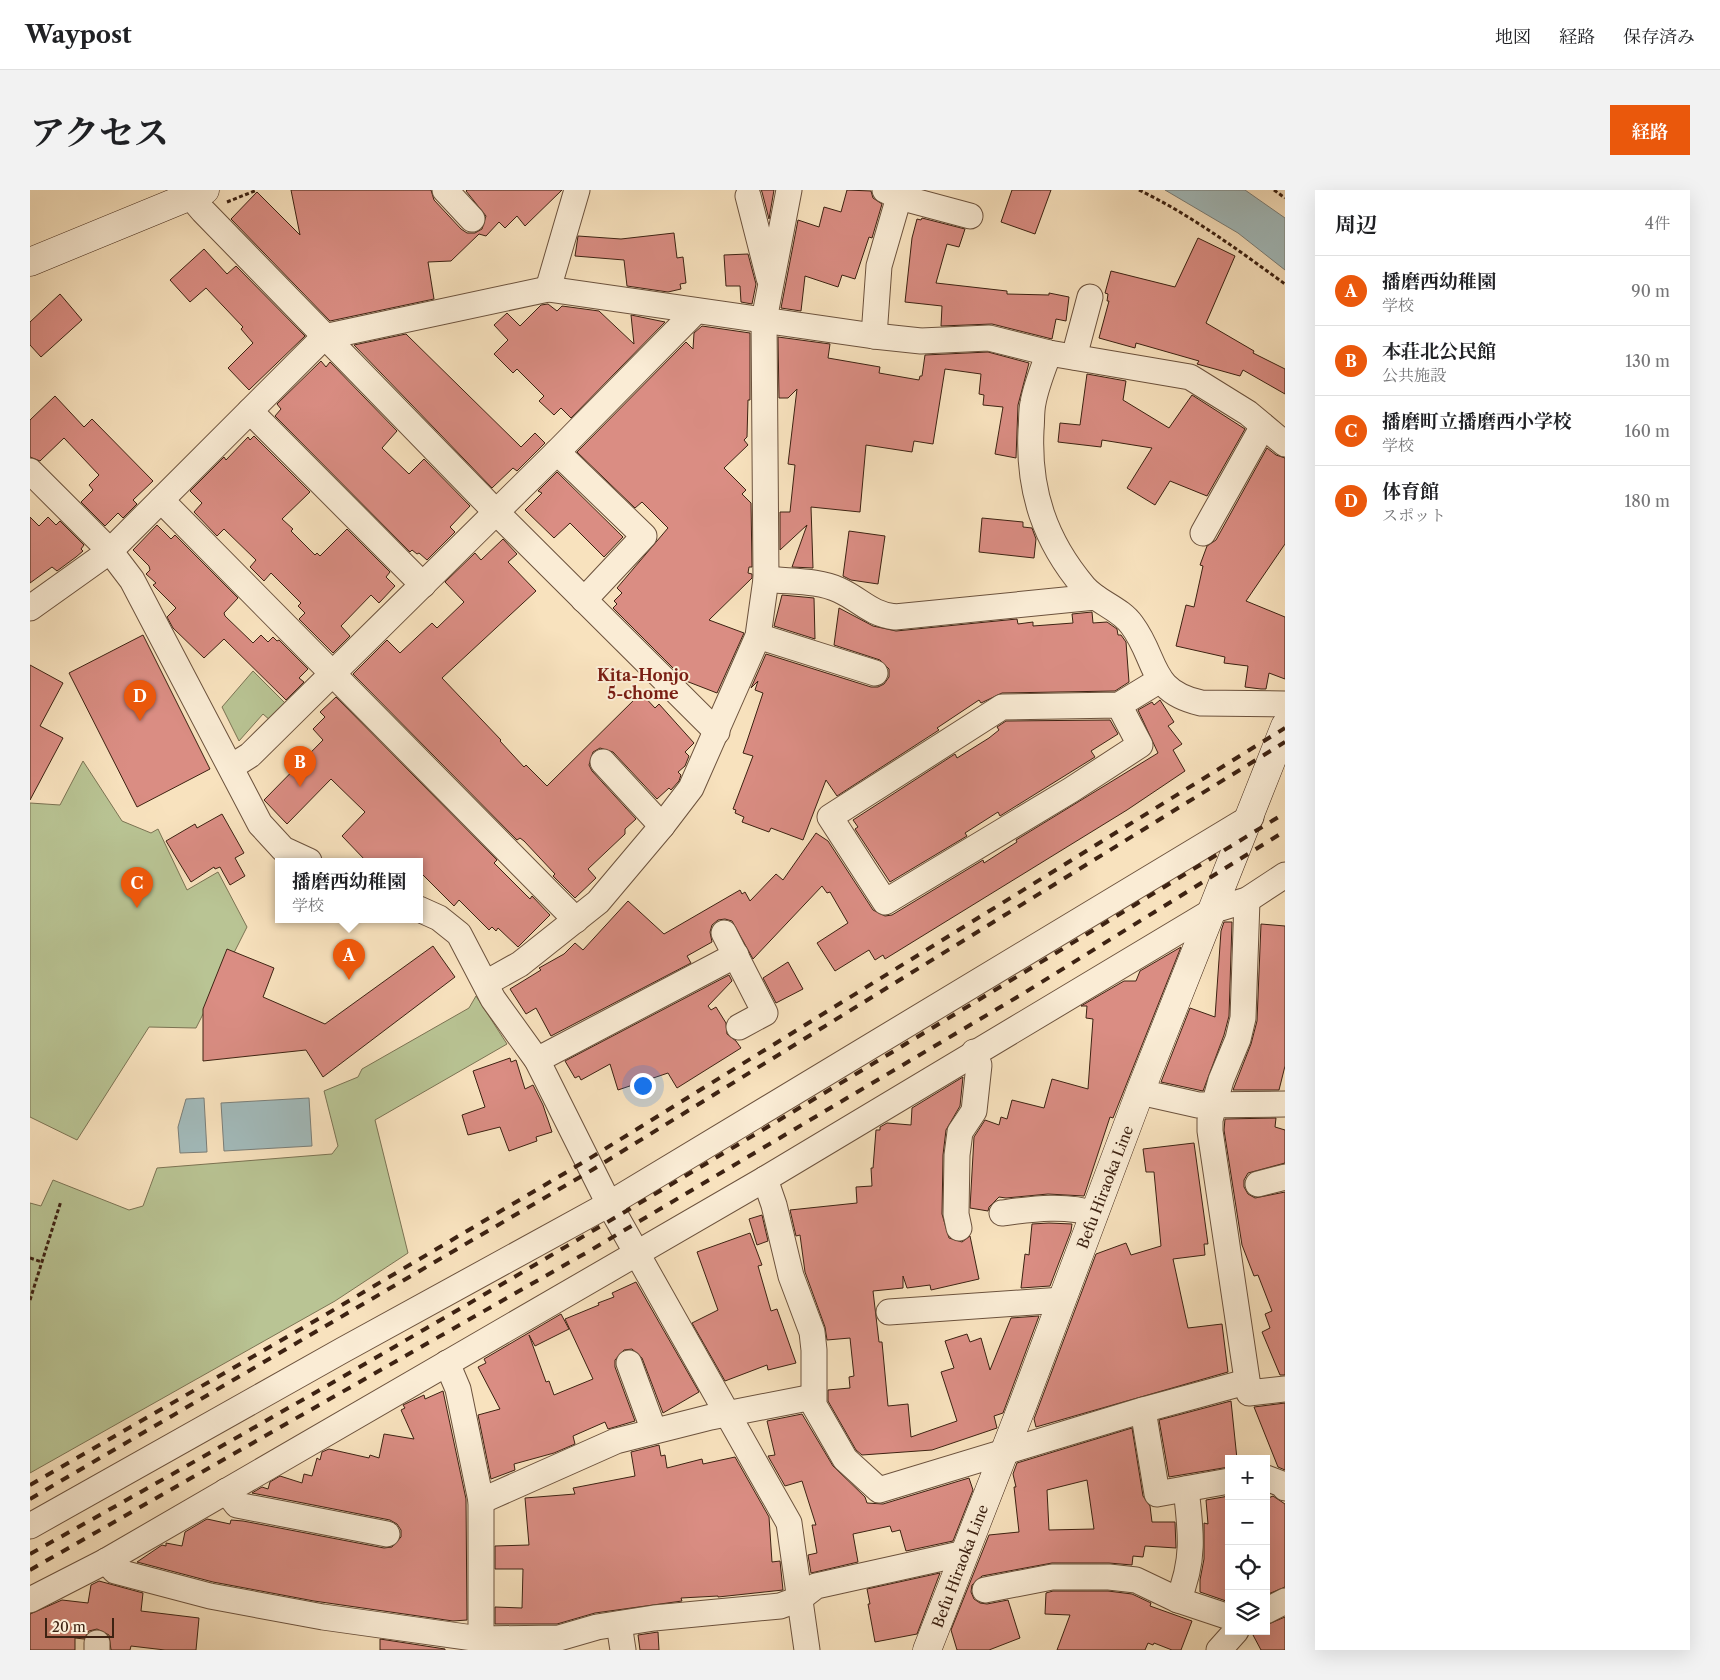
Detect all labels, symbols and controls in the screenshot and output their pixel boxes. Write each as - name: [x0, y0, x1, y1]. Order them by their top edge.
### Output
- text: Waypost: [25, 20, 132, 49]
- text: 地図: [1495, 26, 1531, 48]
- text: 経路: [1559, 26, 1595, 48]
- text: 保存済み: [1623, 26, 1695, 48]
- button: 経路: [1610, 105, 1690, 155]
- text: アクセス: [30, 111, 169, 154]
- text: 周辺: [1335, 212, 1377, 237]
- text: 4件: [1645, 213, 1670, 233]
- text: 播磨西幼稚園: [1382, 270, 1496, 293]
- text: A: [1345, 281, 1357, 301]
- text: 90 m: [1631, 281, 1670, 301]
- text: 学校: [1382, 295, 1414, 315]
- text: 本荘北公民館: [1382, 340, 1496, 363]
- text: B: [1345, 351, 1357, 371]
- text: 130 m: [1625, 351, 1670, 371]
- text: 公共施設: [1382, 365, 1446, 385]
- text: 播磨町立播磨西小学校: [1382, 410, 1572, 433]
- text: C: [1345, 421, 1357, 441]
- text: 160 m: [1625, 421, 1670, 441]
- text: 学校: [1382, 435, 1414, 455]
- text: 体育館: [1382, 480, 1439, 503]
- text: D: [1344, 491, 1358, 511]
- text: 180 m: [1624, 491, 1670, 511]
- text: スポット: [1382, 505, 1446, 525]
- district label: Kita-Honjo 5-chome: [597, 665, 689, 703]
- pin: D: [124, 680, 156, 721]
- pin: B: [284, 746, 316, 787]
- popup: [275, 858, 423, 923]
- pin: C: [121, 867, 153, 908]
- text: 播磨西幼稚園: [292, 870, 406, 893]
- text: 学校: [292, 895, 324, 915]
- pin: A: [333, 939, 365, 980]
- your location: [630, 1073, 656, 1099]
- street label: Befu Hiraoka Line: [1073, 1123, 1137, 1251]
- map controls: [1225, 1455, 1270, 1635]
- button: +: [1225, 1455, 1270, 1500]
- button: −: [1225, 1500, 1270, 1545]
- street label: Befu Hiraoka Line: [928, 1502, 992, 1630]
- button: locate: [1225, 1545, 1270, 1590]
- button: layers: [1225, 1590, 1270, 1635]
- scale bar: [45, 1615, 114, 1638]
- text: 20 m: [52, 1618, 86, 1636]

